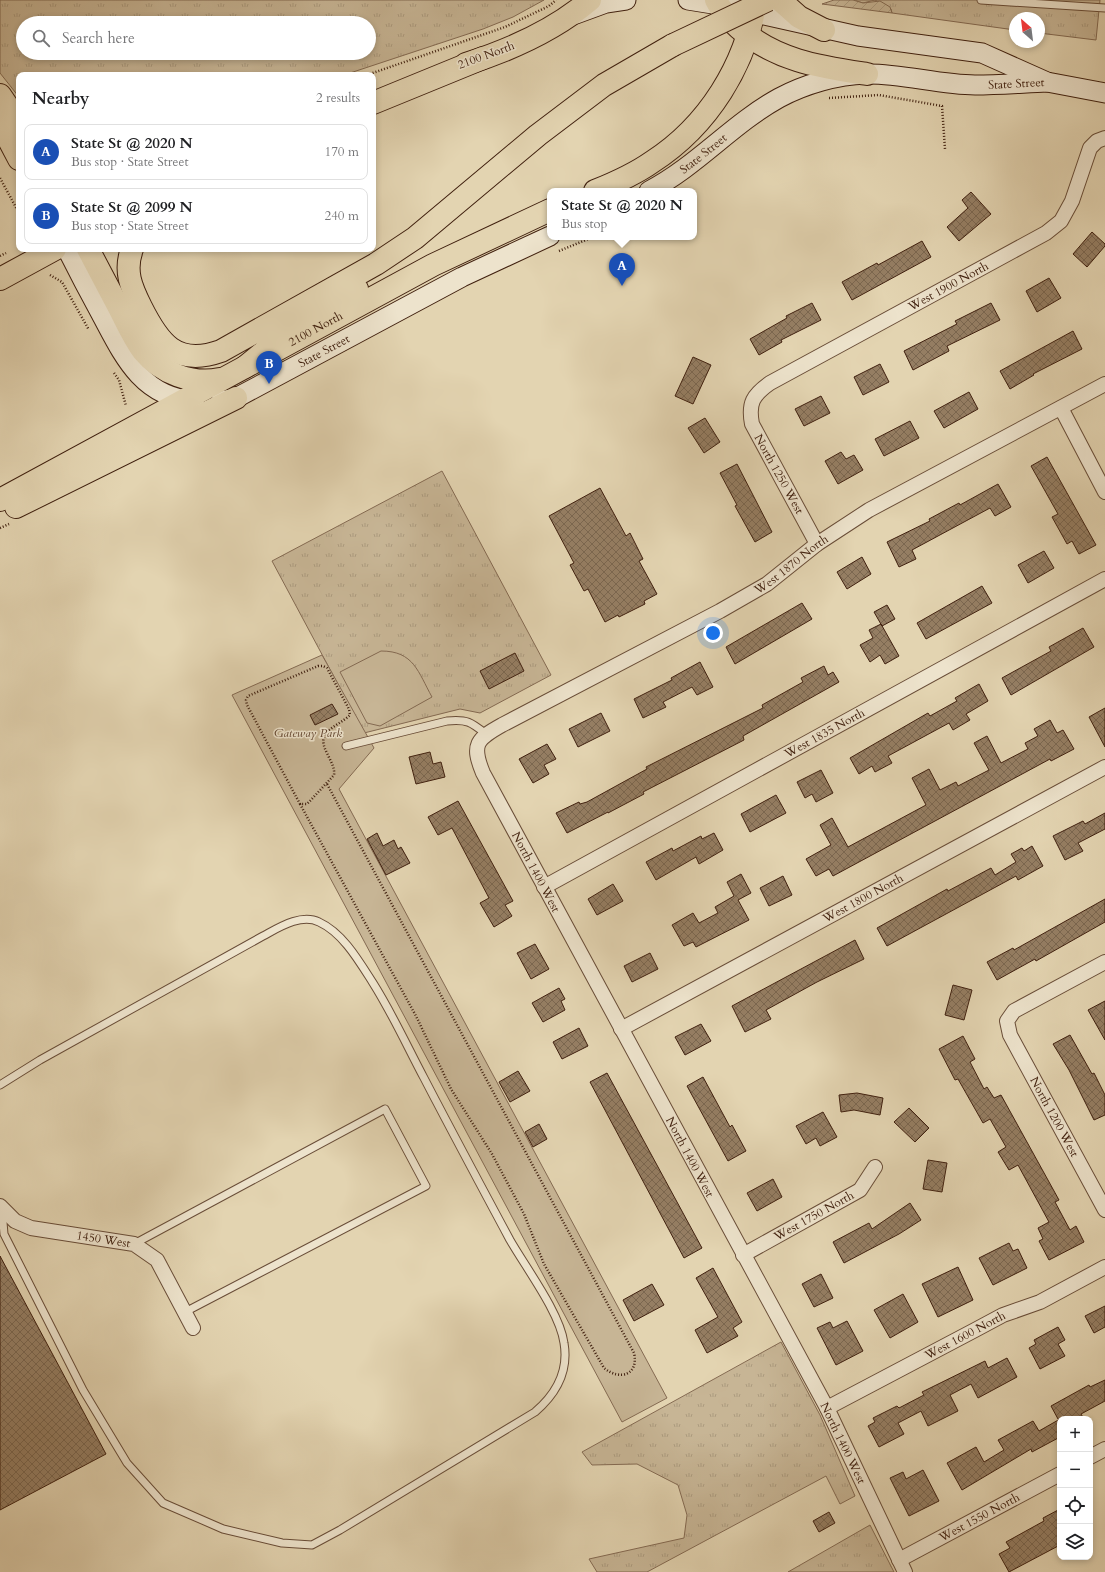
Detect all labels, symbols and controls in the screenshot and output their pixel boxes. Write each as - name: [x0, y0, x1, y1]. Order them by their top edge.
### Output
- north arrow: [1009, 12, 1045, 48]
- search box: [16, 16, 376, 60]
- icon: search: [30, 27, 52, 49]
- text: Search here: [62, 28, 135, 48]
- street label: 2100 North: [455, 37, 517, 73]
- street label: State Street: [988, 74, 1045, 93]
- text: Nearby: [32, 87, 89, 110]
- text: 2 results: [316, 89, 360, 107]
- street label: State Street: [676, 130, 730, 177]
- text: State St @ 2020 N: [71, 133, 192, 153]
- text: A: [41, 143, 51, 161]
- text: 170 m: [325, 143, 359, 161]
- text: Bus stop · State Street: [71, 153, 189, 171]
- popup: [547, 188, 697, 240]
- text: State St @ 2020 N: [561, 195, 683, 215]
- text: State St @ 2099 N: [71, 197, 192, 217]
- text: B: [41, 207, 51, 225]
- text: 240 m: [325, 207, 359, 225]
- text: Bus stop: [561, 215, 607, 233]
- text: Bus stop · State Street: [71, 217, 189, 235]
- pin: A: [609, 253, 635, 286]
- street label: West 1900 North: [904, 258, 992, 315]
- street label: 2100 North: [286, 307, 346, 350]
- street label: State Street: [295, 330, 353, 371]
- pin: B: [256, 351, 282, 384]
- street label: North 1250 West: [750, 431, 808, 517]
- street label: West 1870 North: [750, 531, 831, 598]
- your location: [703, 623, 723, 643]
- street label: West 1835 North: [781, 704, 868, 762]
- park label: Gateway Park: [274, 725, 342, 741]
- street label: North 1400 West: [508, 829, 564, 915]
- street label: West 1800 North: [819, 870, 906, 927]
- street label: North 1200 West: [1026, 1074, 1083, 1160]
- street label: North 1400 West: [662, 1114, 718, 1200]
- street label: West 1750 North: [770, 1187, 857, 1245]
- street label: 1450 West: [75, 1227, 132, 1251]
- street label: West 1600 North: [921, 1307, 1008, 1364]
- street label: North 1400 West: [816, 1399, 870, 1487]
- map controls: [1057, 1416, 1093, 1560]
- button: +: [1057, 1416, 1093, 1452]
- button: −: [1057, 1452, 1093, 1488]
- button: locate: [1057, 1488, 1093, 1524]
- street label: West 1550 North: [935, 1489, 1023, 1546]
- button: layers: [1057, 1524, 1093, 1560]

